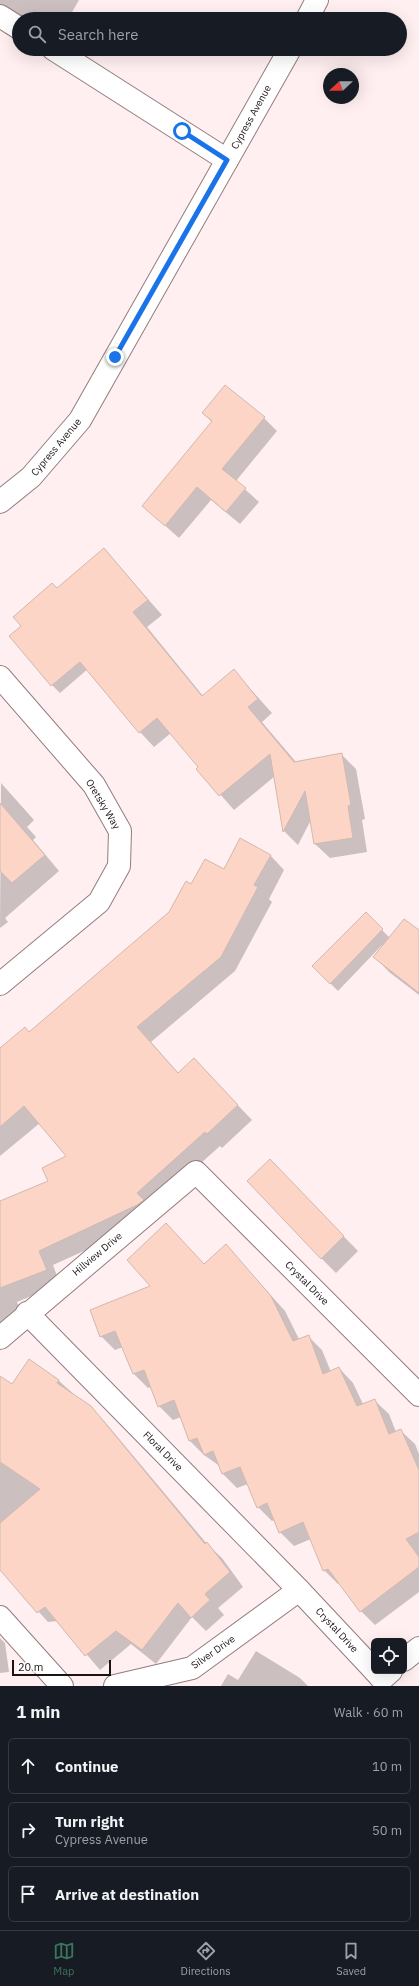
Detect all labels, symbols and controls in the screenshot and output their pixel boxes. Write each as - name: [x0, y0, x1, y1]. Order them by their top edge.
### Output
- search box: [12, 12, 407, 56]
- icon: search: [26, 23, 48, 45]
- text: Search here: [58, 25, 138, 44]
- north arrow: [323, 68, 359, 104]
- street label: Cypress Avenue: [228, 82, 274, 151]
- route start: [173, 122, 191, 140]
- route end: [106, 348, 124, 366]
- street label: Cypress Avenue: [28, 415, 84, 479]
- street label: Oretsky Way: [83, 777, 123, 831]
- street label: Hillview Drive: [69, 1229, 125, 1279]
- street label: Crystal Drive: [282, 1258, 332, 1308]
- street label: Floral Drive: [140, 1428, 186, 1474]
- street label: Crystal Drive: [313, 1605, 361, 1656]
- street label: Silver Drive: [189, 1632, 238, 1672]
- map controls: [371, 1638, 407, 1674]
- button: locate: [371, 1638, 407, 1674]
- scale bar: [12, 1658, 111, 1677]
- text: 20 m: [18, 1660, 43, 1674]
- text: 1 min: [16, 1701, 60, 1723]
- text: Walk · 60 m: [334, 1704, 403, 1721]
- icon: ahead: [17, 1755, 39, 1777]
- text: Continue: [55, 1757, 119, 1776]
- text: 10 m: [372, 1758, 402, 1775]
- text: Turn right: [55, 1812, 124, 1831]
- icon: right: [17, 1819, 39, 1841]
- text: 50 m: [372, 1822, 402, 1839]
- text: Cypress Avenue: [55, 1831, 148, 1848]
- icon: arrive: [17, 1883, 39, 1905]
- text: Arrive at destination: [55, 1885, 199, 1904]
- tab: Map: [53, 1940, 75, 1978]
- tab: Directions: [181, 1940, 231, 1978]
- tab: Saved: [336, 1940, 366, 1978]

